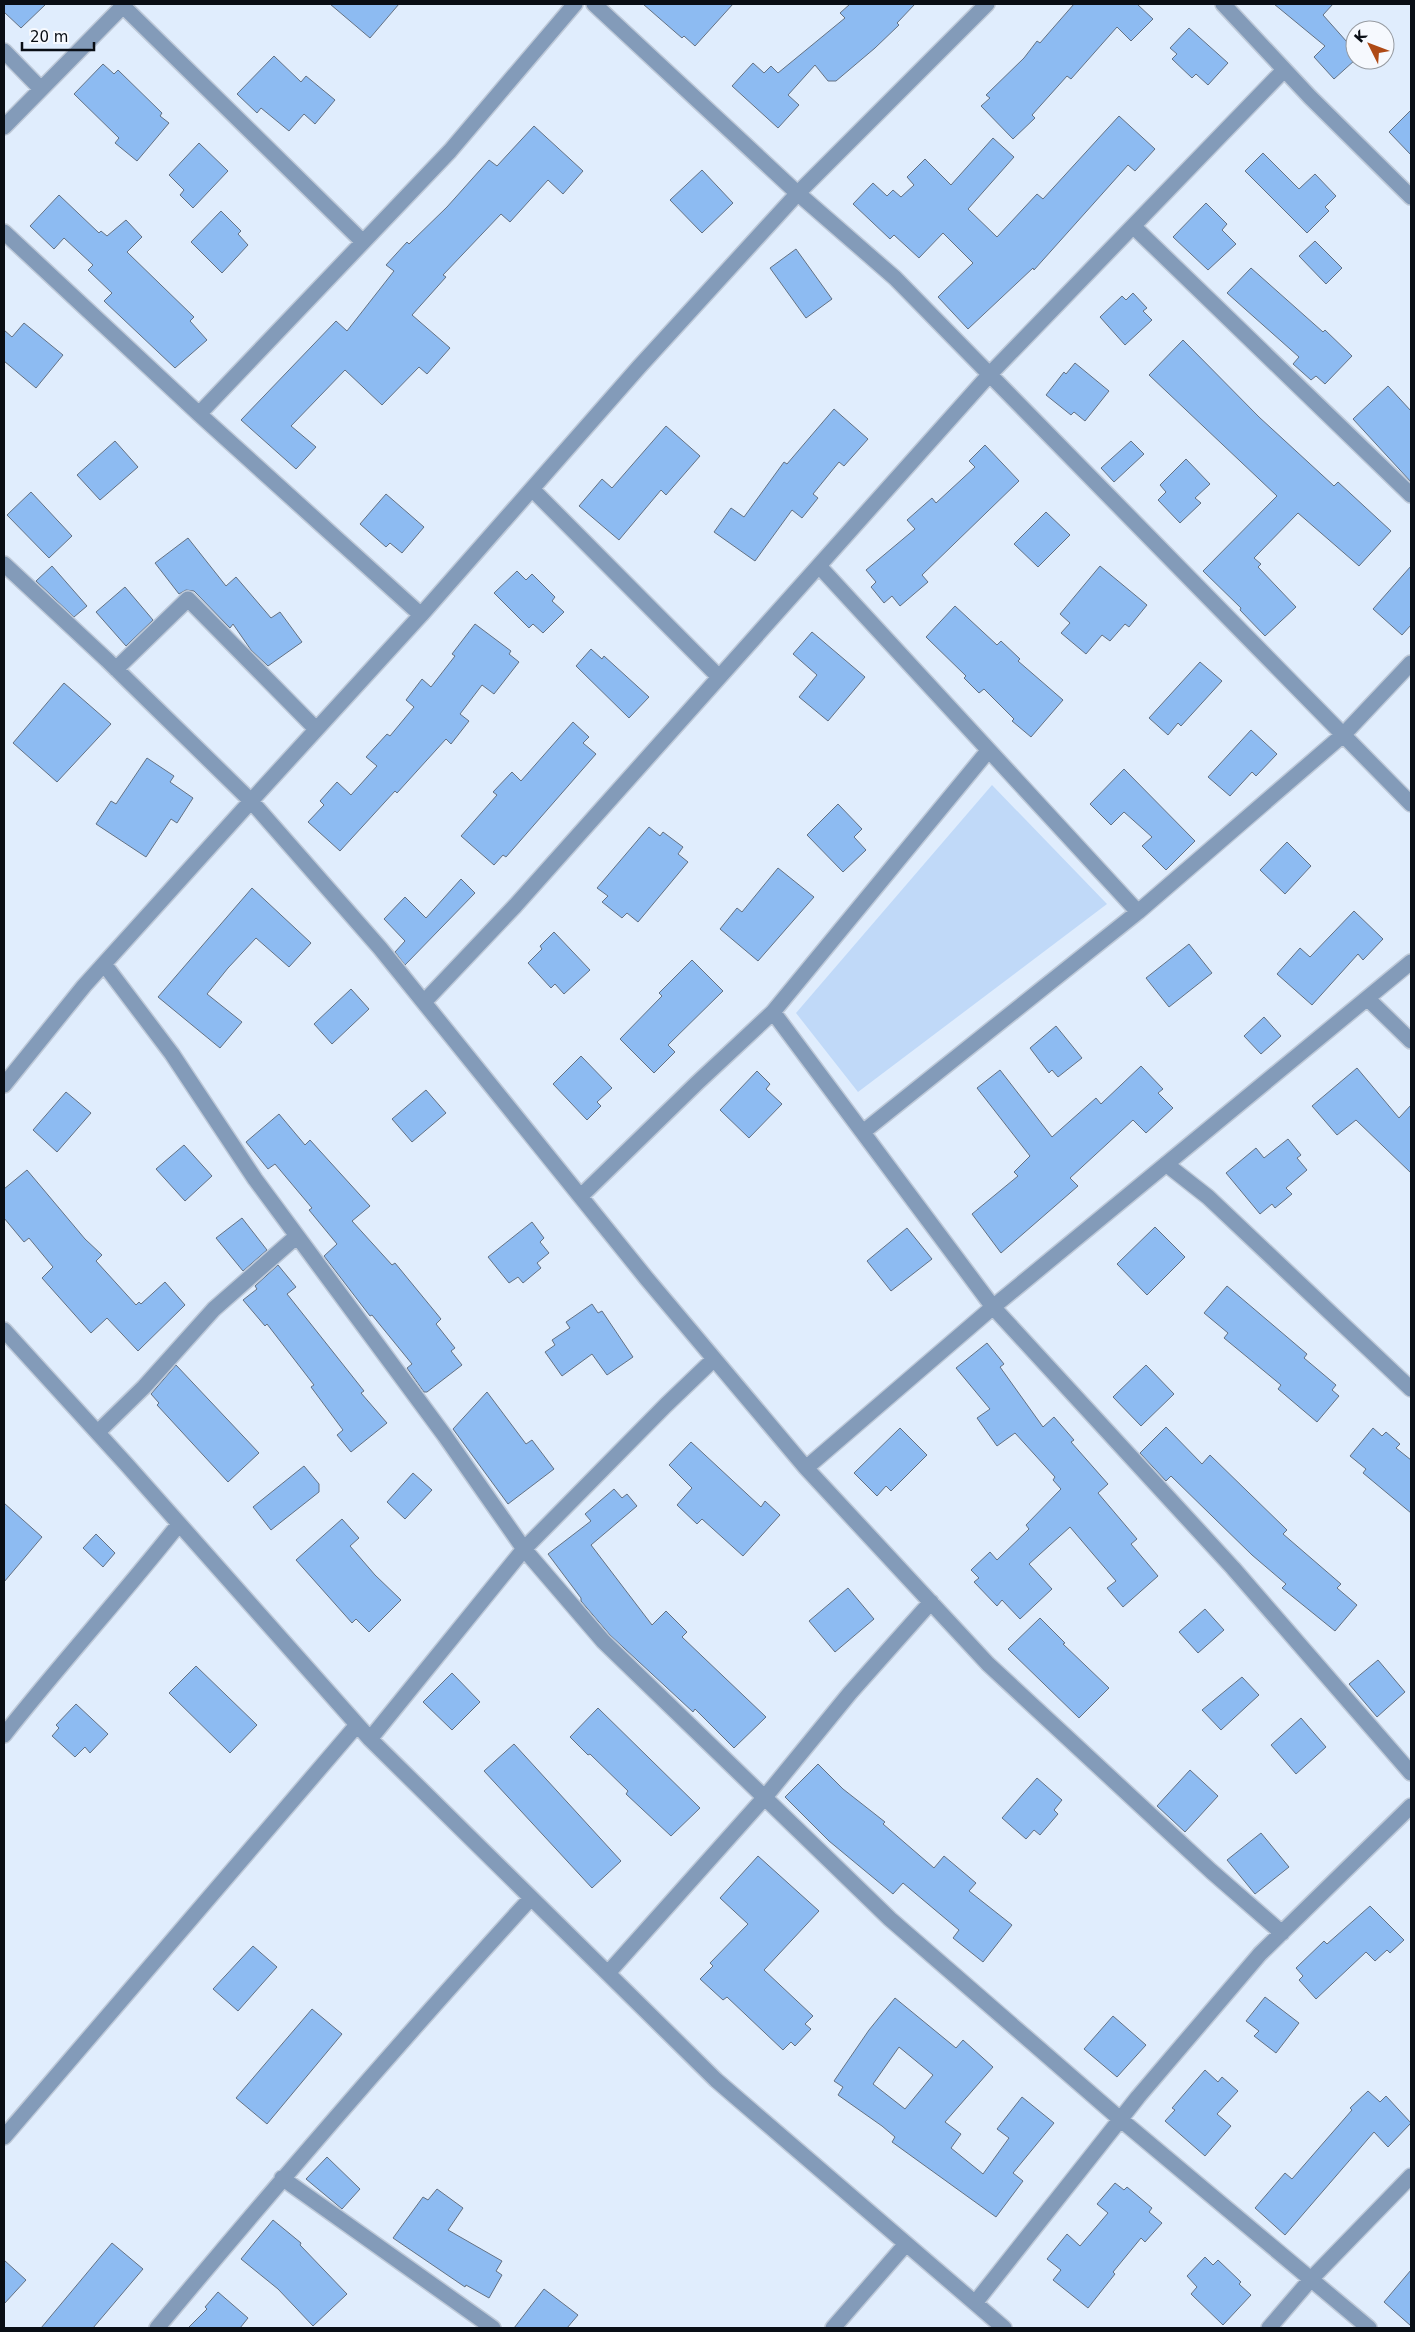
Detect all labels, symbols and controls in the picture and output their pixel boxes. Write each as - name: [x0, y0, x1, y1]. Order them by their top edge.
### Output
- scale bar: [22, 20, 95, 52]
- north arrow: [1345, 20, 1395, 70]
- text: K: [1351, 26, 1371, 46]
- text: 20 m: [30, 28, 68, 46]

